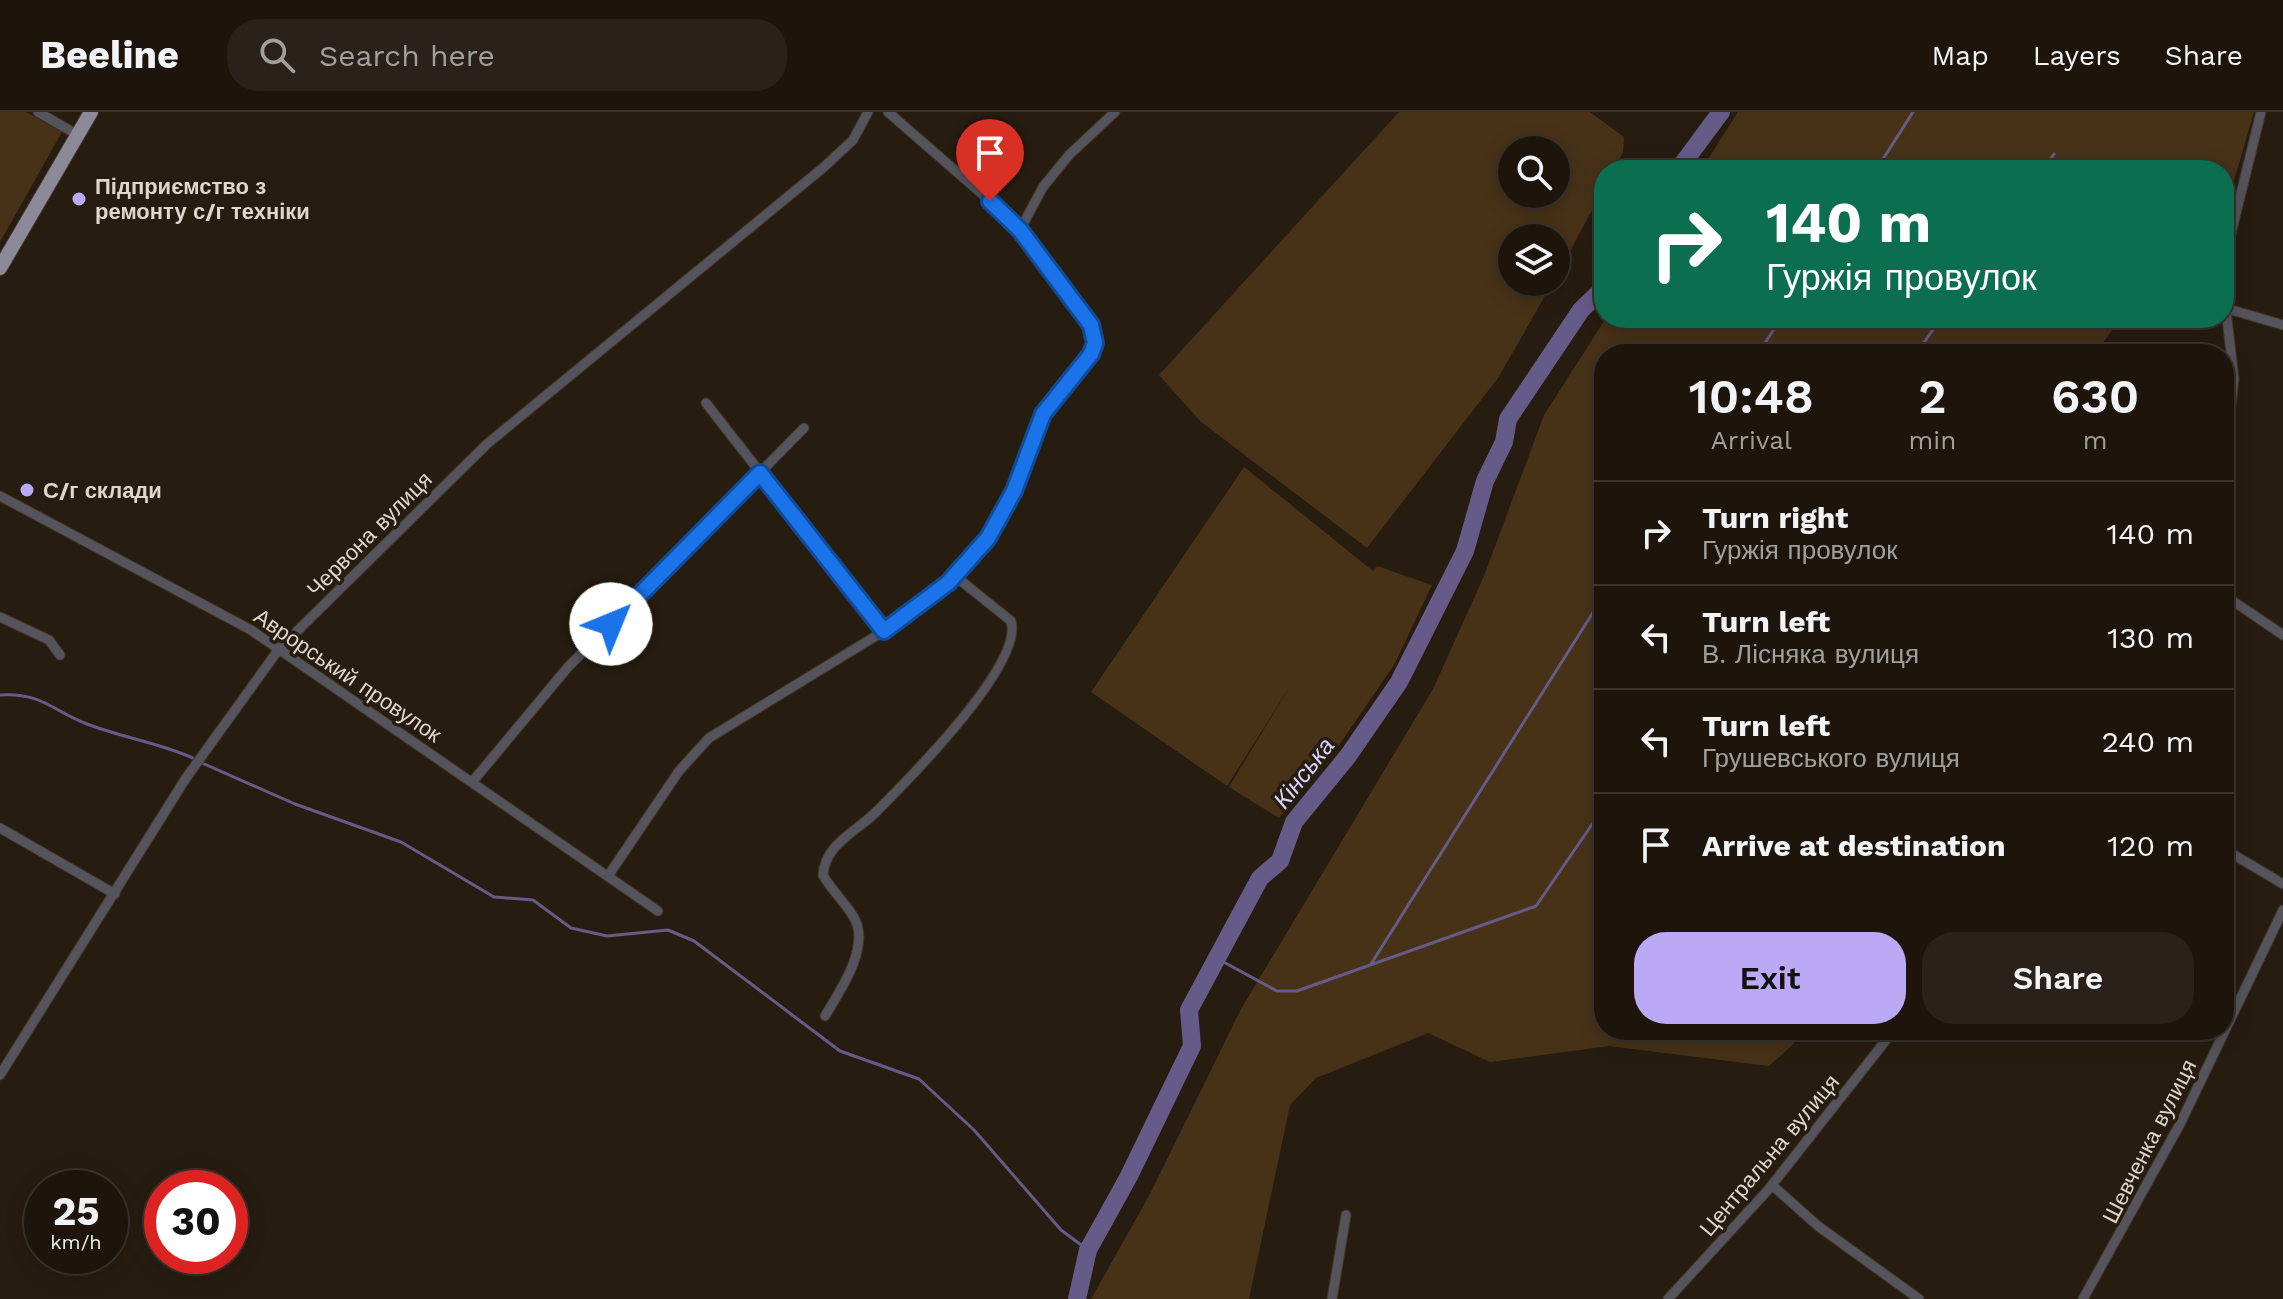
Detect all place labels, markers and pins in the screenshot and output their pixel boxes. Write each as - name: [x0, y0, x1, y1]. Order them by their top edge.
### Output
- pin: [956, 119, 1024, 201]
- place label: Підприємство з ремонту с/г техніки: [95, 174, 310, 224]
- marker: Підприємство з ремонту с/г техніки: [70, 190, 88, 208]
- place label: С/г склади: [43, 478, 162, 503]
- marker: С/г склади: [18, 481, 36, 499]

